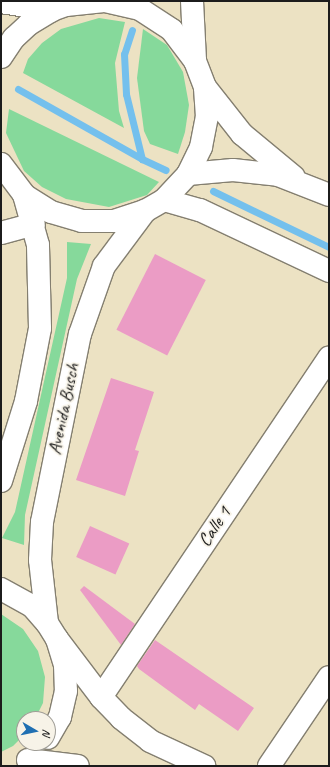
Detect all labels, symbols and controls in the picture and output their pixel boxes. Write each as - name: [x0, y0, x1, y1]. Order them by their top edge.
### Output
- street label: Avenida Busch: [43, 361, 85, 457]
- street label: Calle 1: [194, 503, 236, 551]
- north arrow: [16, 711, 56, 751]
- text: N: [39, 728, 54, 737]

